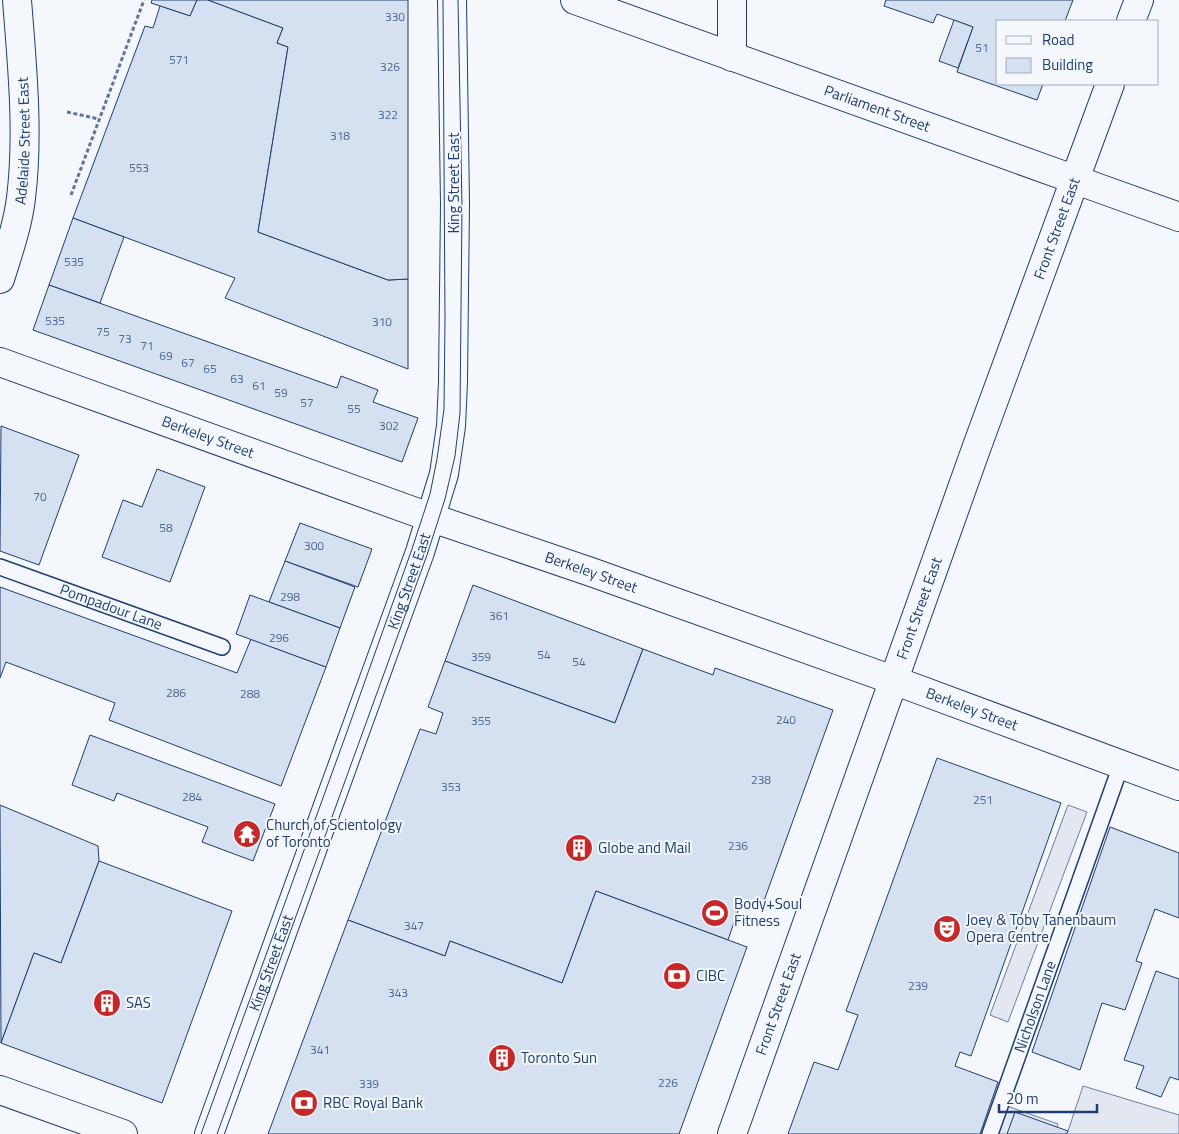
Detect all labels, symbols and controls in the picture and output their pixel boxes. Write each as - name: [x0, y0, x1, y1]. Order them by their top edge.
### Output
- house number: 330: [385, 7, 405, 26]
- legend: [996, 20, 1159, 85]
- text: Road: [1042, 28, 1074, 51]
- house number: 51: [975, 38, 989, 57]
- house number: 571: [169, 50, 189, 69]
- text: Building: [1042, 53, 1093, 76]
- house number: 326: [380, 57, 400, 76]
- street label: Adelaide Street East: [8, 76, 36, 206]
- street label: Parliament Street: [821, 78, 934, 138]
- house number: 322: [378, 105, 398, 124]
- house number: 318: [330, 126, 350, 145]
- street label: King Street East: [442, 132, 465, 233]
- house number: 553: [129, 158, 149, 177]
- street label: Front Street East: [1027, 173, 1086, 283]
- house number: 535: [64, 252, 84, 271]
- house number: 535: [45, 311, 65, 330]
- house number: 310: [372, 312, 392, 331]
- house number: 75: [96, 322, 110, 341]
- house number: 73: [118, 329, 132, 348]
- house number: 71: [140, 336, 154, 355]
- house number: 69: [159, 346, 173, 365]
- house number: 67: [181, 353, 195, 372]
- house number: 65: [203, 359, 217, 378]
- house number: 63: [230, 369, 244, 388]
- house number: 61: [252, 376, 266, 395]
- house number: 59: [274, 383, 288, 402]
- house number: 57: [300, 393, 314, 412]
- house number: 55: [347, 399, 361, 418]
- street label: Berkeley Street: [159, 409, 258, 464]
- house number: 302: [379, 416, 399, 435]
- house number: 70: [33, 487, 47, 506]
- house number: 58: [159, 518, 173, 537]
- street label: King Street East: [381, 529, 436, 632]
- house number: 300: [304, 536, 324, 555]
- street label: Berkeley Street: [542, 545, 641, 599]
- street label: Front Street East: [890, 553, 948, 663]
- street label: Pompadour Lane: [57, 578, 166, 636]
- house number: 298: [280, 587, 300, 606]
- house number: 361: [489, 606, 509, 625]
- house number: 296: [269, 628, 289, 647]
- house number: 54: [537, 645, 551, 664]
- house number: 359: [471, 647, 491, 666]
- house number: 54: [572, 652, 586, 671]
- street label: Berkeley Street: [923, 681, 1022, 737]
- house number: 286: [166, 683, 186, 702]
- house number: 288: [240, 684, 260, 703]
- house number: 240: [776, 710, 796, 729]
- house number: 355: [471, 711, 491, 730]
- house number: 238: [751, 770, 771, 789]
- house number: 353: [441, 777, 461, 796]
- house number: 284: [182, 787, 202, 806]
- house number: 251: [973, 790, 993, 809]
- place label: Church of Scientology of Toronto: [266, 813, 402, 853]
- temple icon: Church of Scientology of Toronto: [232, 819, 262, 849]
- building icon: Globe and Mail: [564, 833, 594, 863]
- place label: Globe and Mail: [598, 836, 691, 859]
- house number: 236: [728, 836, 748, 855]
- place label: Body+Soul Fitness: [734, 892, 802, 932]
- sports icon: Body+Soul Fitness: [700, 898, 730, 928]
- place label: Joey & Toby Tanenbaum Opera Centre: [966, 908, 1116, 948]
- street label: King Street East: [243, 911, 299, 1014]
- theatre icon: Joey & Toby Tanenbaum Opera Centre: [932, 914, 962, 944]
- house number: 347: [404, 916, 424, 935]
- street label: Front Street East: [749, 949, 807, 1058]
- street label: Nicholson Lane: [1008, 958, 1062, 1056]
- bank icon: CIBC: [662, 961, 692, 991]
- place label: CIBC: [696, 964, 725, 987]
- house number: 239: [908, 976, 928, 995]
- house number: 343: [388, 983, 408, 1002]
- building icon: SAS: [92, 988, 122, 1018]
- place label: SAS: [126, 991, 151, 1014]
- house number: 341: [310, 1040, 330, 1059]
- building icon: Toronto Sun: [487, 1043, 517, 1073]
- place label: Toronto Sun: [521, 1046, 597, 1069]
- house number: 226: [658, 1073, 678, 1092]
- house number: 339: [359, 1074, 379, 1093]
- scale bar: [999, 1082, 1096, 1114]
- text: 20 m: [1006, 1087, 1039, 1110]
- bank icon: RBC Royal Bank: [289, 1088, 319, 1118]
- place label: RBC Royal Bank: [323, 1091, 423, 1114]

